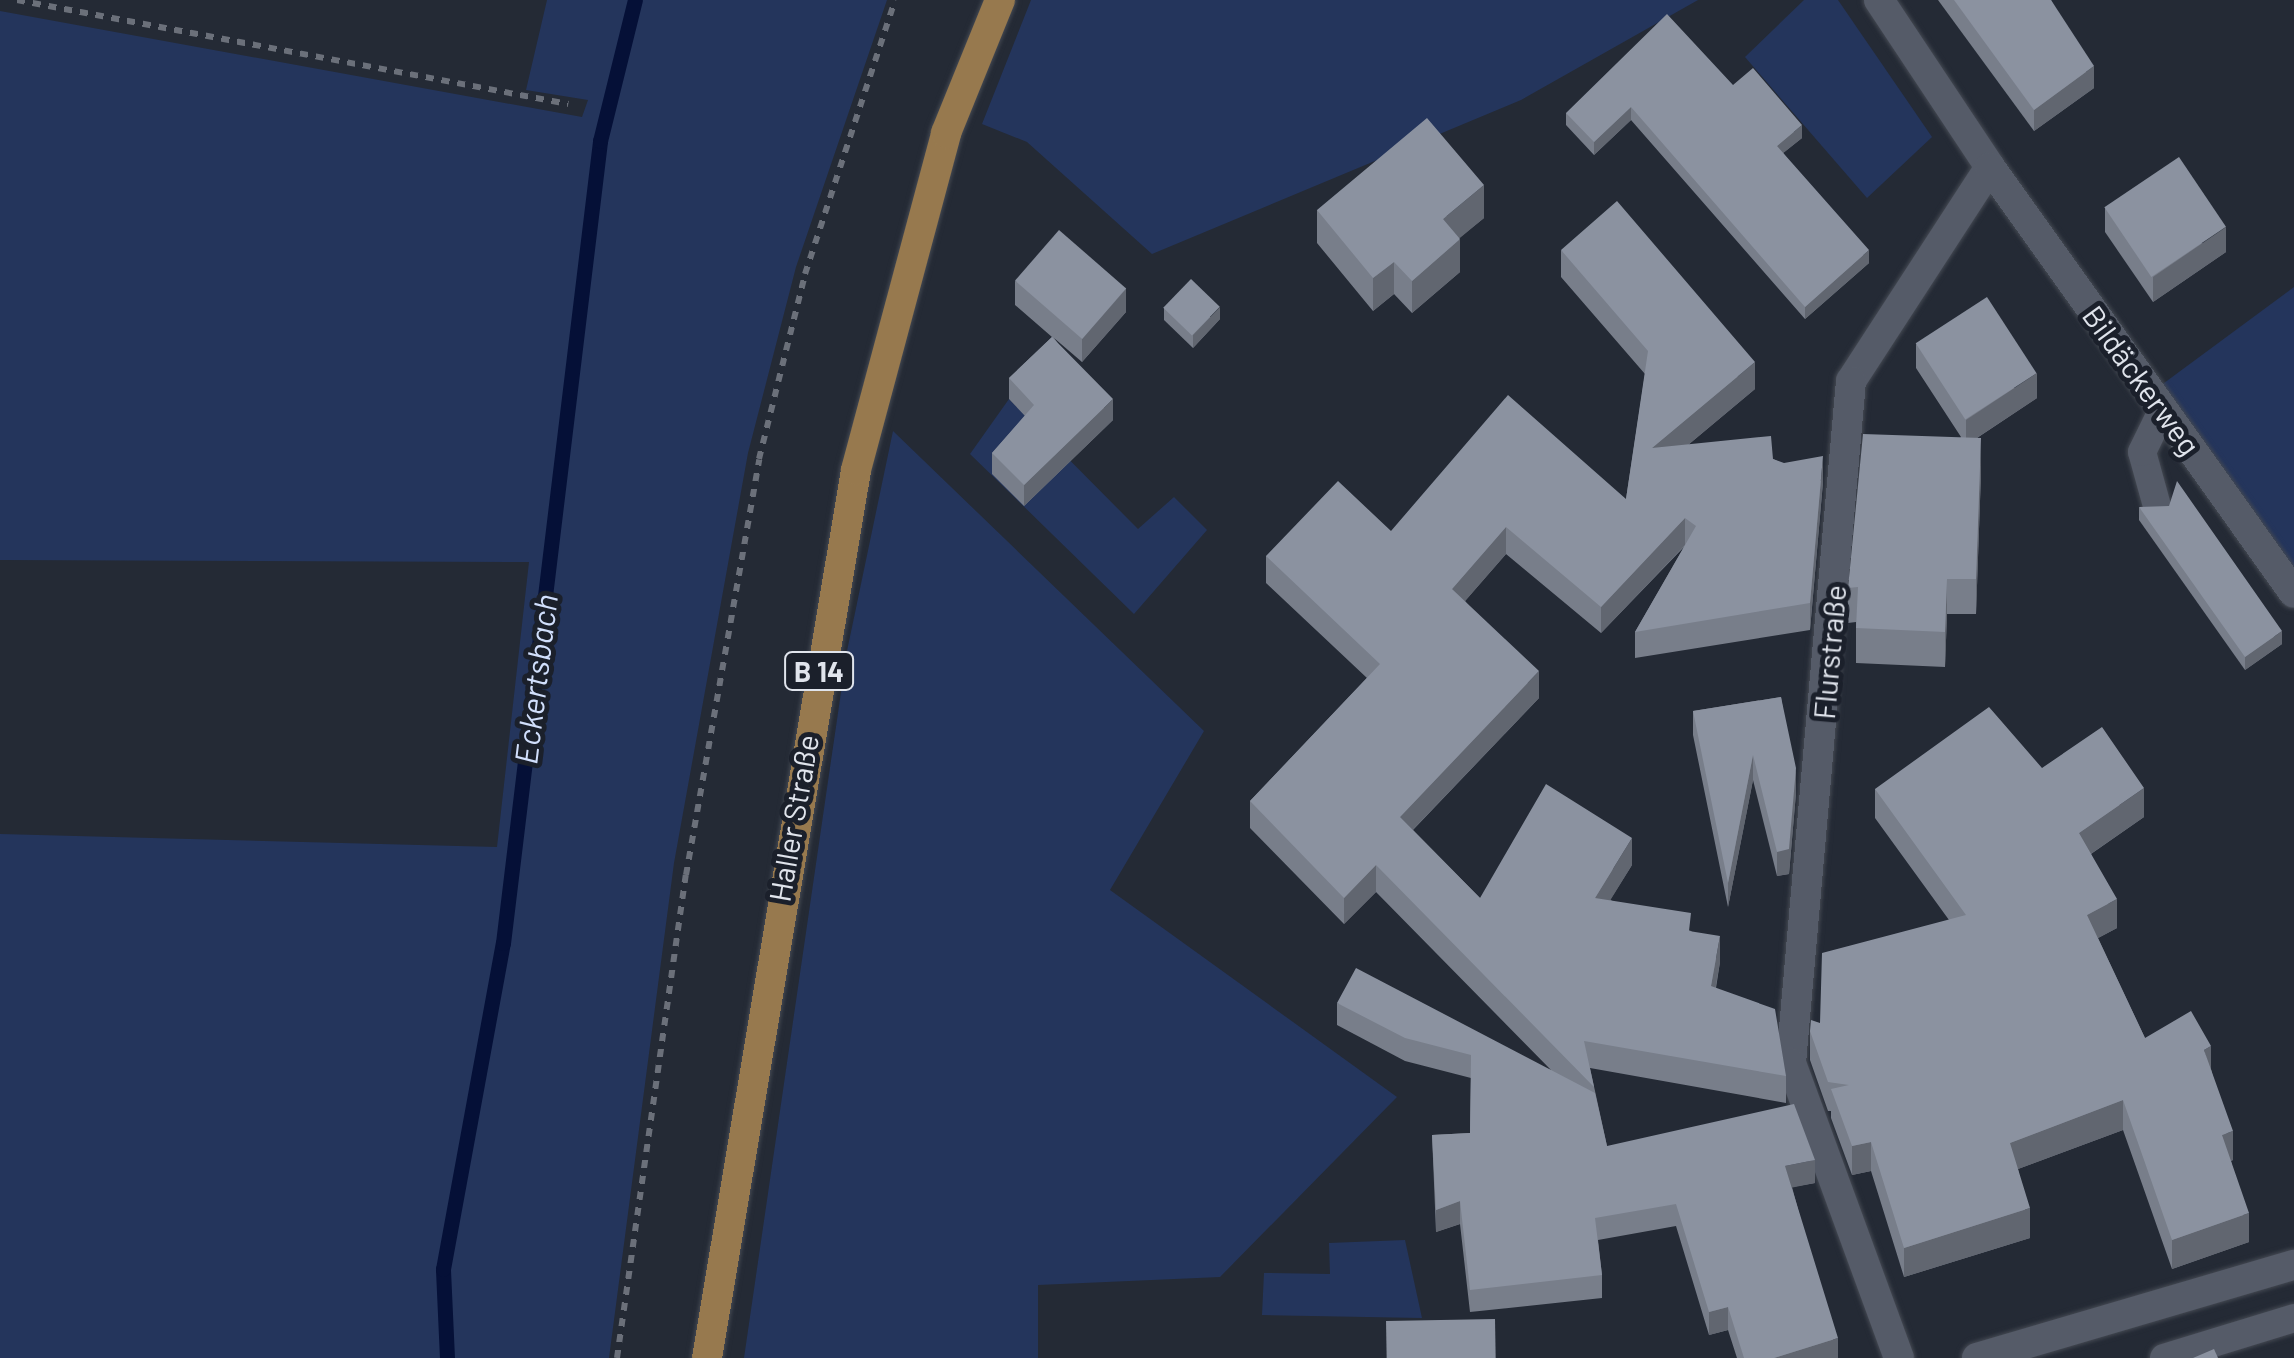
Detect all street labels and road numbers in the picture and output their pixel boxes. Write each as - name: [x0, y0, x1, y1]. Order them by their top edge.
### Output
- street label: Bildäckerweg: [2076, 298, 2208, 462]
- street label: Flurstraße: [1805, 583, 1853, 721]
- road number: B 14: [784, 648, 854, 694]
- street label: Haller Straße: [761, 732, 825, 904]

